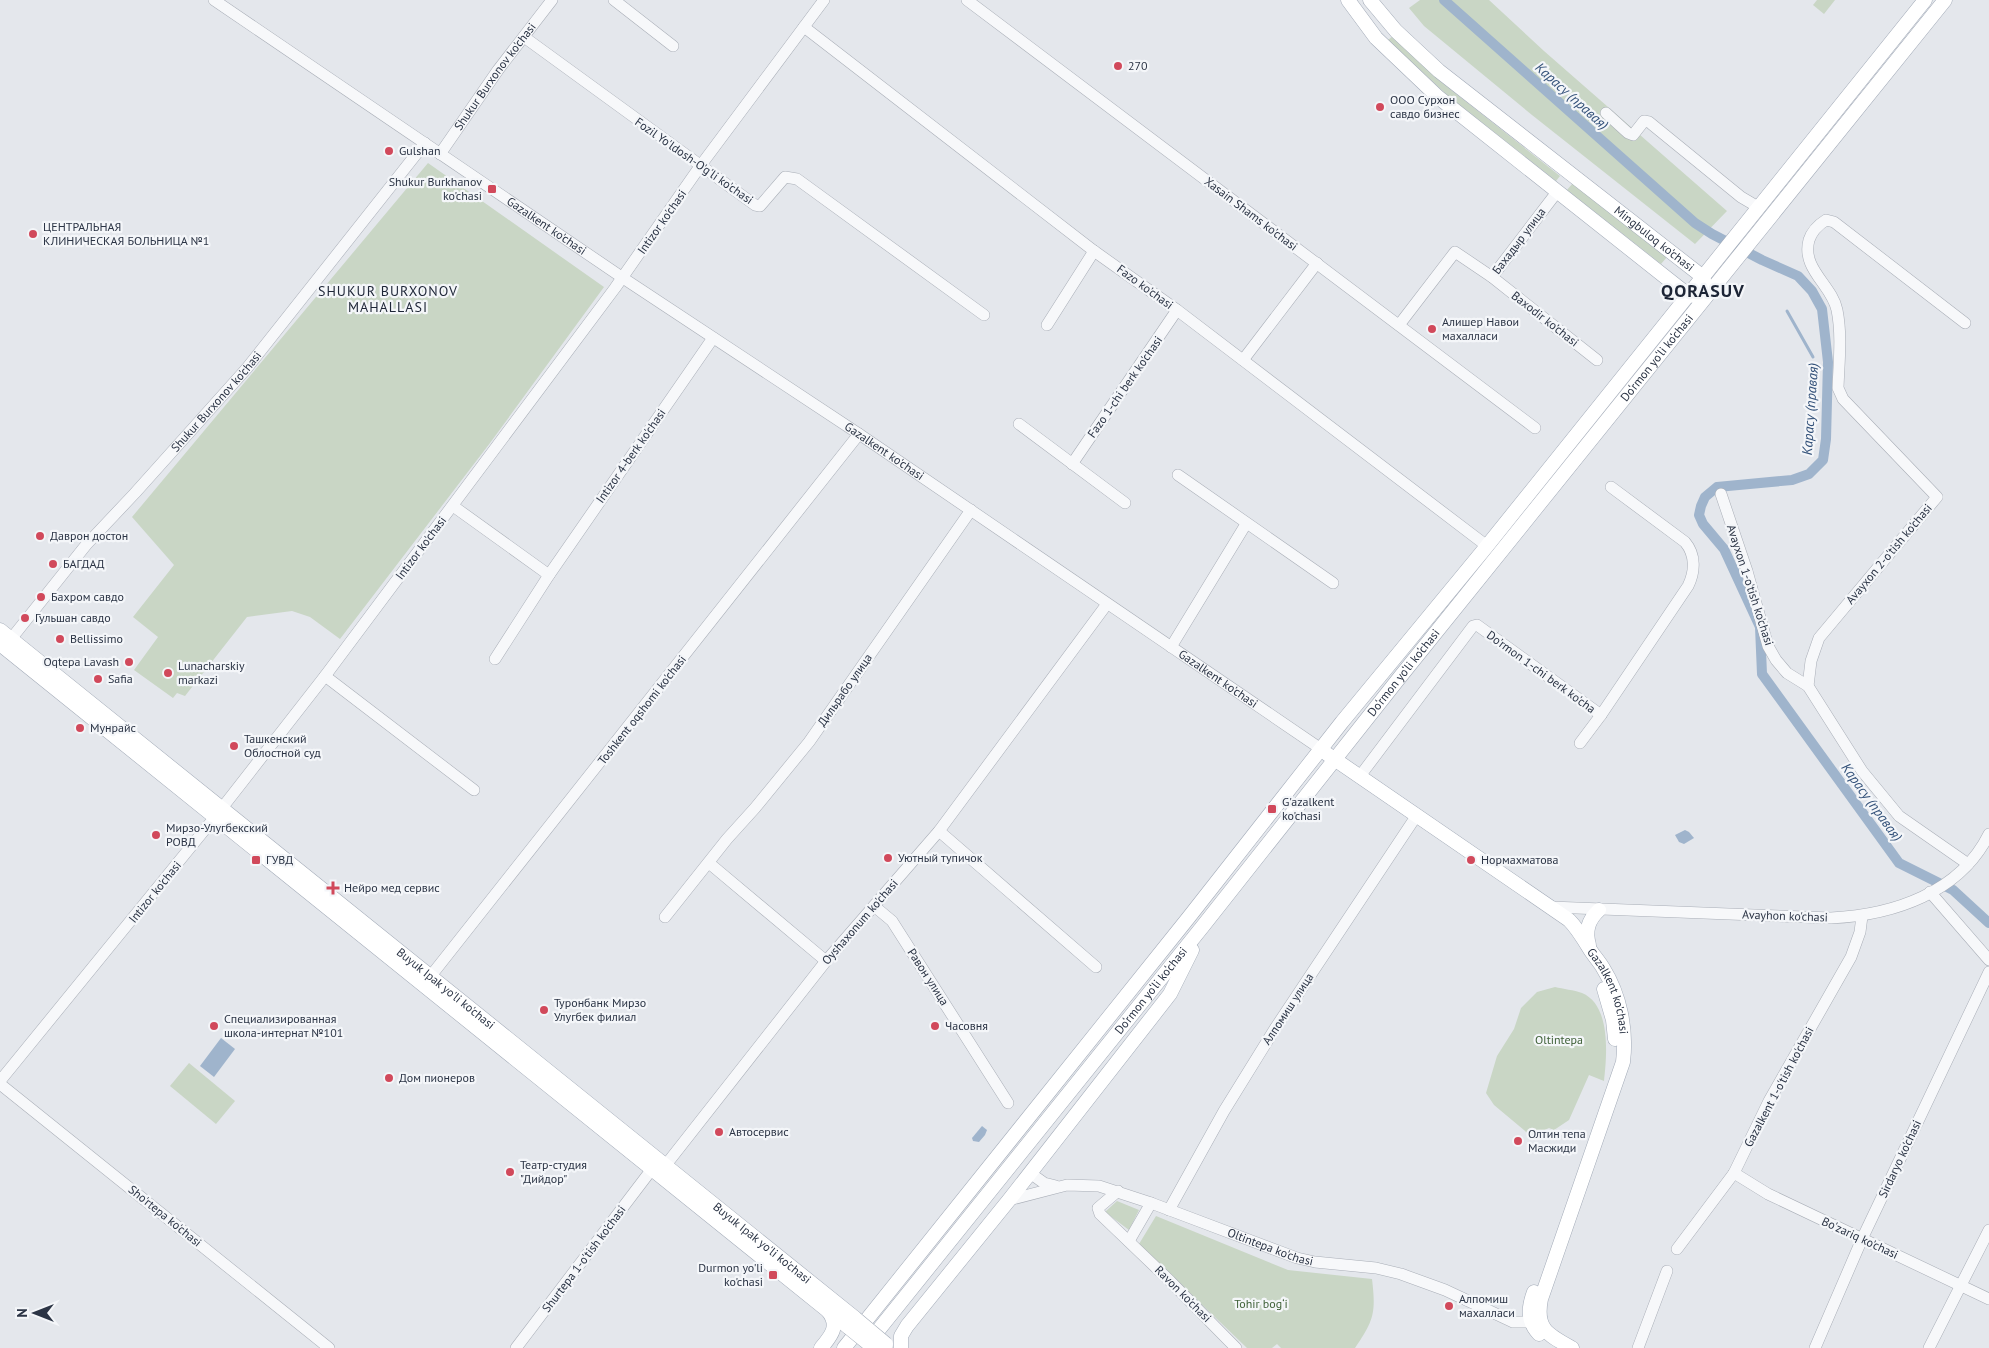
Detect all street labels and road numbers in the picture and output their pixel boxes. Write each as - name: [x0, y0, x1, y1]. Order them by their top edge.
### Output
- street label: Shukur Burxonov ko'chasi: [451, 19, 539, 133]
- street label: Fozil Yo'ldosh-O'g'li ko'chasi: [632, 114, 756, 207]
- street label: Xasain Shams ko'chasi: [1202, 174, 1301, 254]
- street label: Intizor ko'chasi: [634, 187, 689, 257]
- street label: Gazalkent ko'chasi: [504, 193, 589, 258]
- street label: Mingbuloq ko'chasi: [1611, 203, 1697, 274]
- street label: Бахадыр улица: [1489, 204, 1548, 277]
- street label: Fazo ko'chasi: [1114, 261, 1176, 312]
- street label: Baxodir ko'chasi: [1509, 288, 1582, 350]
- street label: Do‘rmon yo‘li ko‘chasi: [1617, 311, 1696, 404]
- street label: Fazo 1-chi berk ko'chasi: [1084, 333, 1165, 440]
- street label: Shukur Burxonov ko'chasi: [167, 348, 264, 455]
- street label: Intizor 4-berk ko'chasi: [593, 406, 669, 506]
- street label: Gazalkent ko'chasi: [842, 419, 927, 483]
- street label: Avayxon 2-o'tish ko'chasi: [1842, 501, 1935, 607]
- street label: Intizor ko'chasi: [392, 513, 449, 582]
- street label: Avayxon 1-o'tish ko'chasi: [1724, 522, 1777, 647]
- street label: Do‘rmon yo‘li ko‘chasi: [1364, 626, 1443, 719]
- street label: Do'rmon 1-chi berk ko'cha: [1484, 627, 1599, 716]
- street label: Gazalkent ko'chasi: [1176, 646, 1261, 711]
- street label: Дильрабо улица: [814, 650, 875, 729]
- street label: Toshkent oqshomi ko'chasi: [594, 652, 689, 767]
- street label: Intizor ko'chasi: [125, 858, 184, 926]
- street label: Oyshaxonum ko'chasi: [818, 876, 901, 968]
- street label: Avayhon ko'chasi: [1742, 907, 1828, 924]
- street label: Buyuk Ipak yo'li ko'chasi: [394, 944, 498, 1032]
- street label: Do‘rmon yo‘li ko‘chasi: [1111, 944, 1190, 1037]
- street label: Равон улица: [904, 945, 952, 1008]
- street label: Gazalkent ko'chasi: [1584, 945, 1632, 1035]
- street label: Алпомиш улица: [1259, 970, 1316, 1047]
- street label: Gazalkent 1-o'tish ko'chasi: [1740, 1024, 1817, 1149]
- street label: Sirdaryo ko'chasi: [1875, 1117, 1924, 1200]
- street label: Sho'rtepa ko'chasi: [126, 1182, 205, 1250]
- street label: Buyuk Ipak yo'li ko'chasi: [710, 1199, 814, 1287]
- street label: Shurtepa 1-o'tish ko'chasi: [539, 1202, 629, 1315]
- street label: Bo'zariq ko'chasi: [1820, 1213, 1901, 1262]
- street label: Oltintepa ko'chasi: [1225, 1224, 1315, 1268]
- street label: Ravon ko'chasi: [1152, 1262, 1215, 1325]

